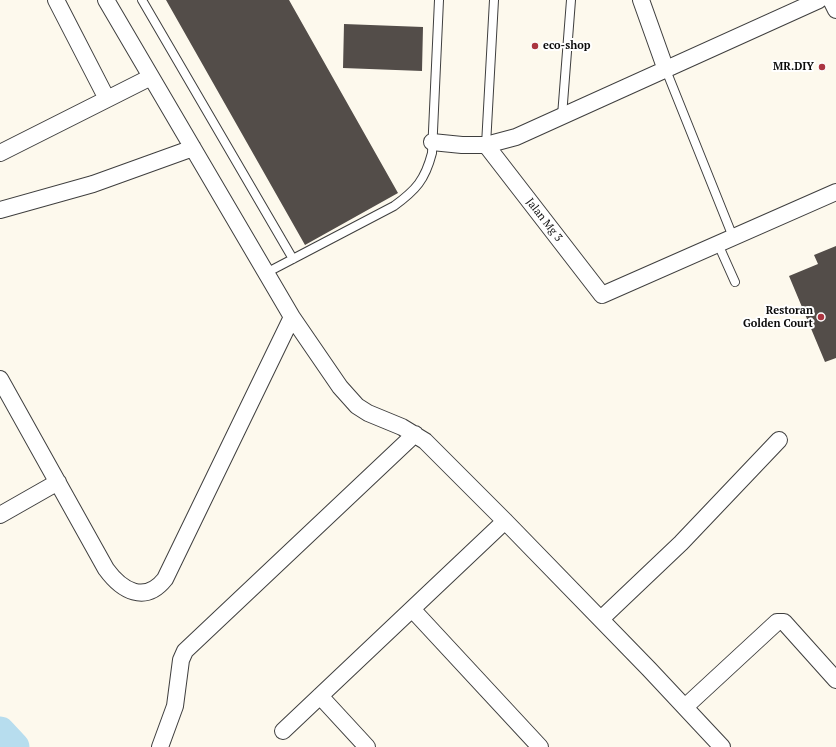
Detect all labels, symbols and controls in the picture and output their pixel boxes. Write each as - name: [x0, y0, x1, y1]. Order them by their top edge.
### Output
- place label: eco-shop: [543, 39, 590, 53]
- marker: eco-shop: [530, 41, 540, 51]
- place label: MR.DIY: [773, 60, 814, 74]
- marker: MR.DIY: [817, 62, 827, 72]
- street label: Jalan Mg 3: [523, 196, 565, 244]
- place label: Restoran Golden Court: [743, 304, 813, 330]
- marker: Restoran Golden Court: [816, 312, 826, 322]

